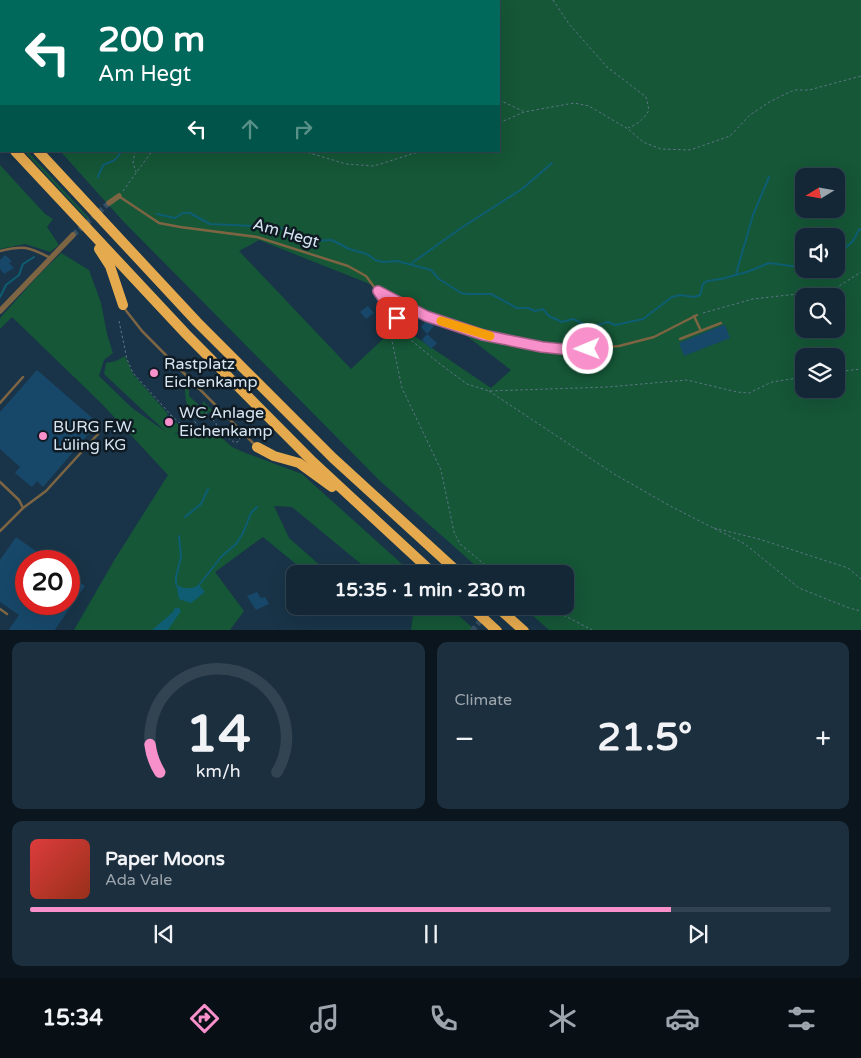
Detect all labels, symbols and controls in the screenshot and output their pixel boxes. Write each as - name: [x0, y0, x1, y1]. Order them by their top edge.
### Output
- text: 200 m: [98, 19, 205, 61]
- icon: left: [15, 20, 80, 85]
- text: Am Hegt: [98, 61, 191, 87]
- icon: left: [183, 115, 211, 143]
- icon: ahead: [236, 115, 264, 143]
- icon: right: [289, 115, 317, 143]
- north arrow: [795, 168, 845, 218]
- map controls: [795, 168, 845, 398]
- street label: Am Hegt: [251, 214, 321, 252]
- button: sound: [795, 228, 845, 278]
- button: search: [795, 288, 845, 338]
- pin: [376, 297, 418, 339]
- icon: arrive: [383, 304, 411, 332]
- position arrow: [561, 322, 613, 374]
- button: layers: [795, 348, 845, 398]
- place label: Rastplatz Eichenkamp: [164, 354, 258, 392]
- marker: Rastplatz Eichenkamp: [148, 367, 160, 379]
- place label: WC Anlage Eichenkamp: [179, 403, 273, 441]
- marker: WC Anlage Eichenkamp: [163, 416, 175, 428]
- place label: BURG F.W. Lüling KG: [53, 417, 135, 455]
- marker: BURG F.W. Lüling KG: [37, 430, 49, 442]
- speed limit sign: 20: [15, 550, 80, 615]
- text: 15:35 · 1 min · 230 m: [334, 579, 526, 601]
- text: Climate: [455, 690, 512, 710]
- text: 14: [186, 703, 251, 766]
- text: 21.5°: [597, 715, 692, 761]
- text: −: [455, 722, 474, 756]
- text: +: [815, 722, 831, 756]
- text: km/h: [196, 761, 241, 782]
- text: Paper Moons: [105, 848, 225, 870]
- text: Ada Vale: [105, 870, 172, 890]
- icon: previous: [150, 920, 178, 948]
- icon: pause: [417, 920, 445, 948]
- icon: next: [684, 920, 712, 948]
- icon: directions: [187, 1001, 222, 1036]
- icon: music: [307, 1001, 342, 1036]
- icon: phone: [426, 1001, 461, 1036]
- icon: climate: [545, 1001, 580, 1036]
- icon: car: [665, 1001, 700, 1036]
- icon: filters: [784, 1001, 819, 1036]
- text: 15:34: [42, 1005, 103, 1031]

